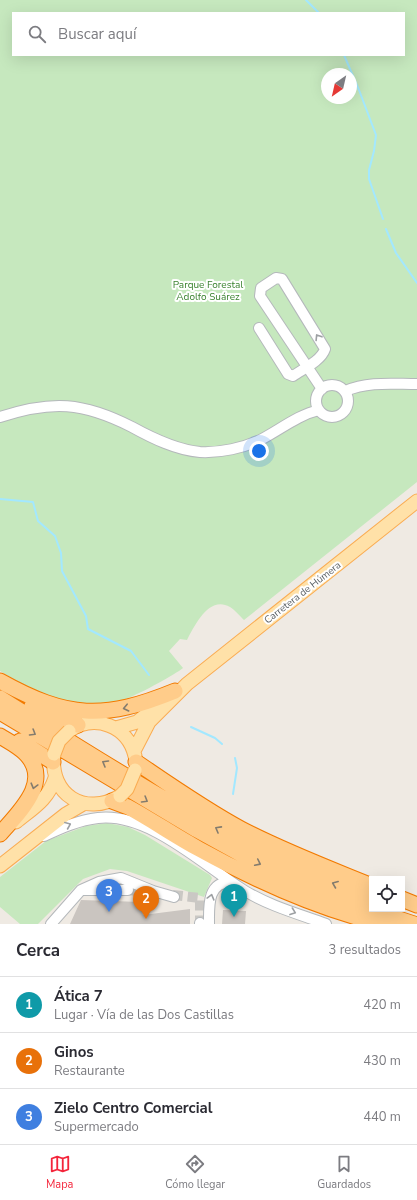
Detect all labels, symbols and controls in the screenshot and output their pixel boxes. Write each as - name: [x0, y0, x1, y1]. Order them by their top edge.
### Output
- search box: [12, 12, 405, 56]
- icon: search: [26, 23, 48, 45]
- text: Buscar aquí: [58, 24, 136, 44]
- north arrow: [321, 68, 357, 104]
- park label: Parque Forestal Adolfo Suárez: [173, 278, 243, 304]
- one-way arrow: [315, 334, 323, 341]
- your location: [249, 441, 269, 461]
- street label: Carretera de Húmera: [261, 558, 344, 627]
- one-way arrow: [122, 703, 129, 712]
- one-way arrow: [29, 728, 36, 735]
- one-way arrow: [102, 761, 109, 768]
- one-way arrow: [30, 783, 39, 790]
- one-way arrow: [141, 795, 148, 802]
- one-way arrow: [64, 822, 72, 830]
- one-way arrow: [215, 826, 222, 833]
- one-way arrow: [254, 858, 262, 866]
- map controls: [369, 876, 405, 912]
- button: locate: [369, 876, 405, 912]
- pin: 3: [96, 879, 122, 912]
- one-way arrow: [332, 880, 339, 888]
- pin: 1: [221, 884, 247, 917]
- pin: 2: [133, 886, 159, 919]
- one-way arrow: [206, 893, 215, 900]
- one-way arrow: [289, 907, 296, 915]
- text: Cerca: [16, 939, 60, 962]
- text: 3 resultados: [329, 941, 401, 959]
- text: Ática 7: [54, 986, 103, 1006]
- text: 1: [25, 996, 33, 1014]
- text: 420 m: [363, 996, 401, 1014]
- text: Lugar · Vía de las Dos Castillas: [54, 1006, 234, 1024]
- text: Ginos: [54, 1042, 94, 1062]
- text: 2: [25, 1052, 33, 1070]
- text: 430 m: [363, 1052, 401, 1070]
- text: Restaurante: [54, 1062, 125, 1080]
- text: Zielo Centro Comercial: [54, 1098, 212, 1118]
- text: 3: [25, 1108, 33, 1126]
- text: 440 m: [363, 1108, 401, 1126]
- text: Supermercado: [54, 1118, 139, 1136]
- tab: Mapa: [46, 1153, 73, 1192]
- tab: Cómo llegar: [165, 1153, 225, 1192]
- tab: Guardados: [317, 1153, 371, 1192]

